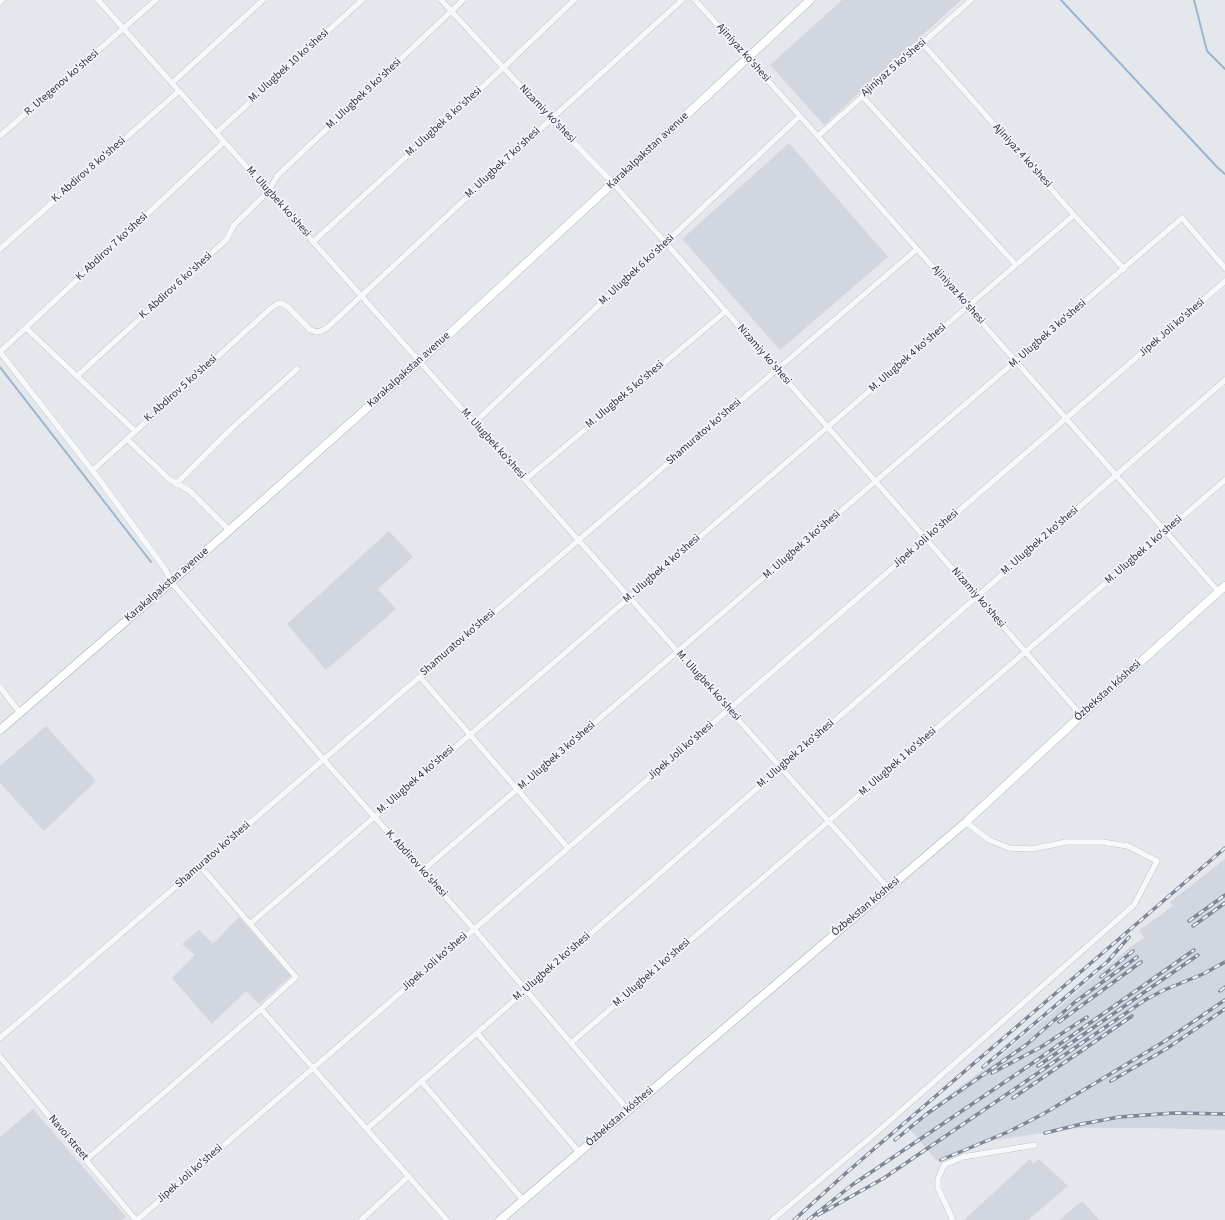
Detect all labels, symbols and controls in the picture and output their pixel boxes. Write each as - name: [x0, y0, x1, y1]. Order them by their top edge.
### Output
- street label: Ajiniyaz ko'shesi: [713, 21, 773, 85]
- street label: M. Ulugbek 10 ko'shesi: [246, 26, 332, 106]
- street label: Ajiniyaz 5 ko'shesi: [859, 36, 929, 100]
- street label: R. Utegenov ko'shesi: [22, 47, 102, 119]
- street label: M. Ulugbek 9 ko'shesi: [324, 56, 404, 132]
- street label: Nizamiy ko'shesi: [516, 82, 578, 146]
- street label: M. Ulugbek 8 ko'shesi: [403, 84, 485, 160]
- street label: Karakalpakstan avenue: [604, 110, 692, 192]
- street label: Ajiniyaz 4 ko'shesi: [990, 121, 1054, 191]
- street label: M. Ulugbek 7 ko'shesi: [463, 125, 543, 201]
- street label: K. Abdirov 8 ko'shesi: [49, 134, 129, 206]
- street label: M. Ulugbek ko'shesi: [243, 164, 313, 240]
- street label: K. Abdirov 7 ko'shesi: [73, 210, 151, 284]
- street label: M. Ulugbek 6 ko'shesi: [597, 232, 677, 308]
- street label: K. Abdirov 6 ko'shesi: [137, 250, 215, 322]
- street label: Ajiniyaz ko'shesi: [929, 263, 987, 327]
- street label: Jipek Joli ko'shesi: [1136, 296, 1208, 360]
- street label: M. Ulugbek 3 ko'shesi: [1007, 297, 1089, 371]
- street label: M. Ulugbek 4 ko'shesi: [867, 321, 949, 395]
- street label: Nizamiy ko'shesi: [734, 322, 794, 388]
- street label: Karakalpakstan avenue: [365, 329, 453, 411]
- street label: K. Abdirov 5 ko'shesi: [142, 353, 220, 425]
- street label: M. Ulugbek 5 ko'shesi: [583, 358, 667, 432]
- street label: Shamuratov ko'shesi: [664, 396, 744, 468]
- street label: M. Ulugbek ko'shesi: [458, 406, 528, 482]
- street label: M. Ulugbek 2 ko'shesi: [999, 504, 1081, 578]
- street label: Jipek Joli ko'shesi: [890, 507, 962, 571]
- street label: M. Ulugbek 3 ko'shesi: [761, 508, 843, 582]
- street label: M. Ulugbek 1 ko'shesi: [1103, 513, 1185, 587]
- street label: M. Ulugbek 4 ko'shesi: [621, 532, 703, 606]
- street label: Karakalpakstan avenue: [122, 545, 212, 625]
- street label: Nizamiy ko'shesi: [948, 565, 1008, 631]
- street label: Shamuratov ko'shesi: [418, 607, 498, 679]
- street label: M. Ulugbek ko'shesi: [673, 648, 743, 724]
- street label: Ózbekstan kóshesi: [1072, 658, 1144, 724]
- street label: M. Ulugbek 2 ko'shesi: [755, 717, 837, 791]
- street label: M. Ulugbek 3 ko'shesi: [516, 719, 598, 793]
- street label: Jipek Joli ko'shesi: [645, 719, 717, 783]
- street label: M. Ulugbek 1 ko'shesi: [857, 725, 939, 799]
- street label: M. Ulugbek 4 ko'shesi: [375, 743, 457, 817]
- street label: Shamuratov ko'shesi: [173, 819, 253, 891]
- street label: K. Abdirov ko'shesi: [382, 828, 450, 900]
- street label: Ózbekstan kóshesi: [829, 875, 903, 939]
- street label: Jipek Joli ko'shesi: [399, 930, 471, 994]
- street label: M. Ulugbek 2 ko'shesi: [511, 930, 593, 1004]
- street label: M. Ulugbek 1 ko'shesi: [611, 936, 693, 1010]
- street label: Ózbekstan kóshesi: [584, 1084, 656, 1150]
- street label: Navoi street: [45, 1113, 91, 1163]
- street label: Jipek Joli ko'shesi: [154, 1142, 226, 1206]

